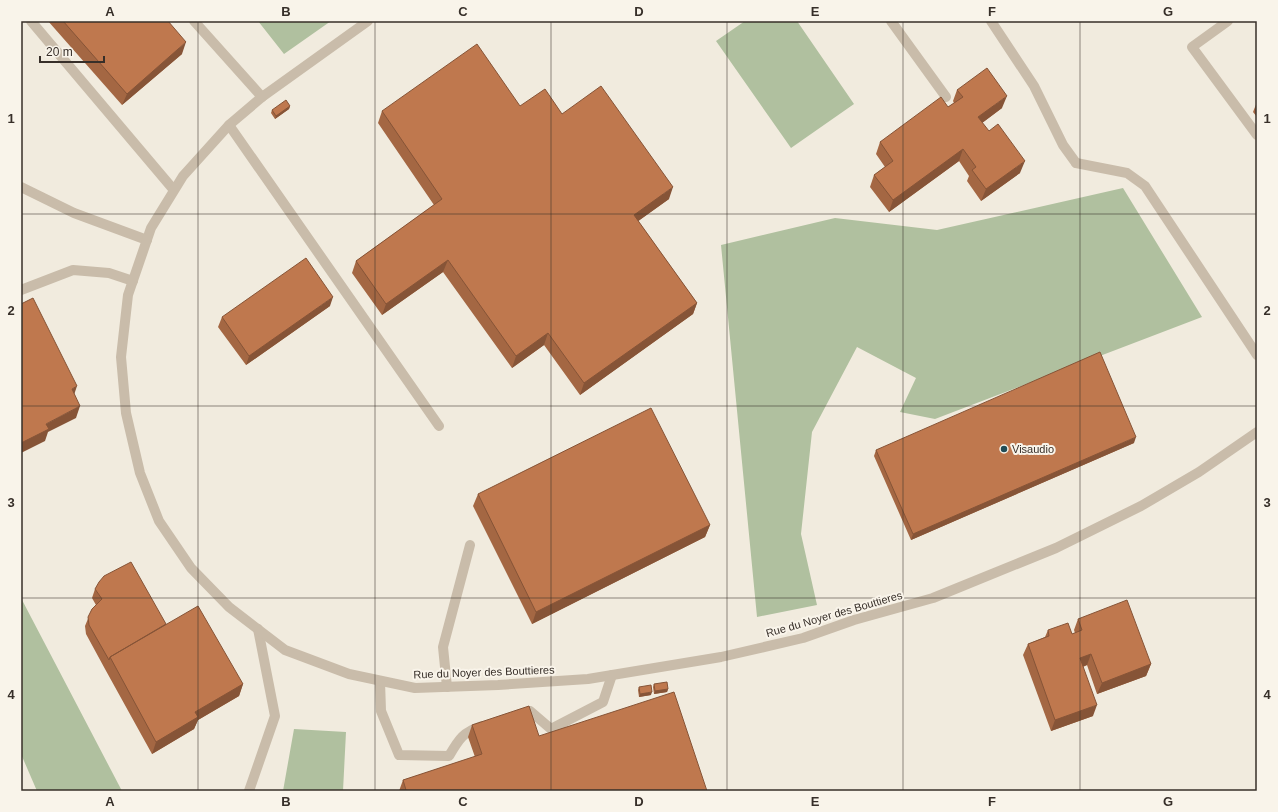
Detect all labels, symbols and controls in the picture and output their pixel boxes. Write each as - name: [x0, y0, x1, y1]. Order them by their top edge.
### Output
- text: A: [105, 4, 115, 19]
- text: B: [281, 4, 291, 19]
- text: C: [458, 4, 468, 19]
- text: D: [634, 4, 644, 19]
- text: E: [811, 4, 820, 19]
- text: F: [988, 4, 996, 19]
- text: G: [1163, 4, 1173, 19]
- scale bar: [40, 38, 104, 64]
- text: 20 m: [46, 45, 73, 59]
- text: 1: [7, 111, 15, 126]
- text: 1: [1263, 111, 1271, 126]
- text: 2: [7, 303, 15, 318]
- text: 2: [1263, 303, 1271, 318]
- place label: Visaudio: [1012, 443, 1054, 455]
- marker: Visaudio: [999, 444, 1009, 454]
- text: 3: [7, 495, 15, 510]
- text: 3: [1263, 495, 1271, 510]
- street label: Rue du Noyer des Bouttieres: [764, 589, 904, 639]
- street label: Rue du Noyer des Bouttieres: [413, 664, 555, 680]
- text: 4: [7, 687, 15, 702]
- text: 4: [1263, 687, 1271, 702]
- text: A: [105, 794, 115, 809]
- text: B: [281, 794, 291, 809]
- text: C: [458, 794, 468, 809]
- text: D: [634, 794, 644, 809]
- text: E: [811, 794, 820, 809]
- text: F: [988, 794, 996, 809]
- text: G: [1163, 794, 1173, 809]

